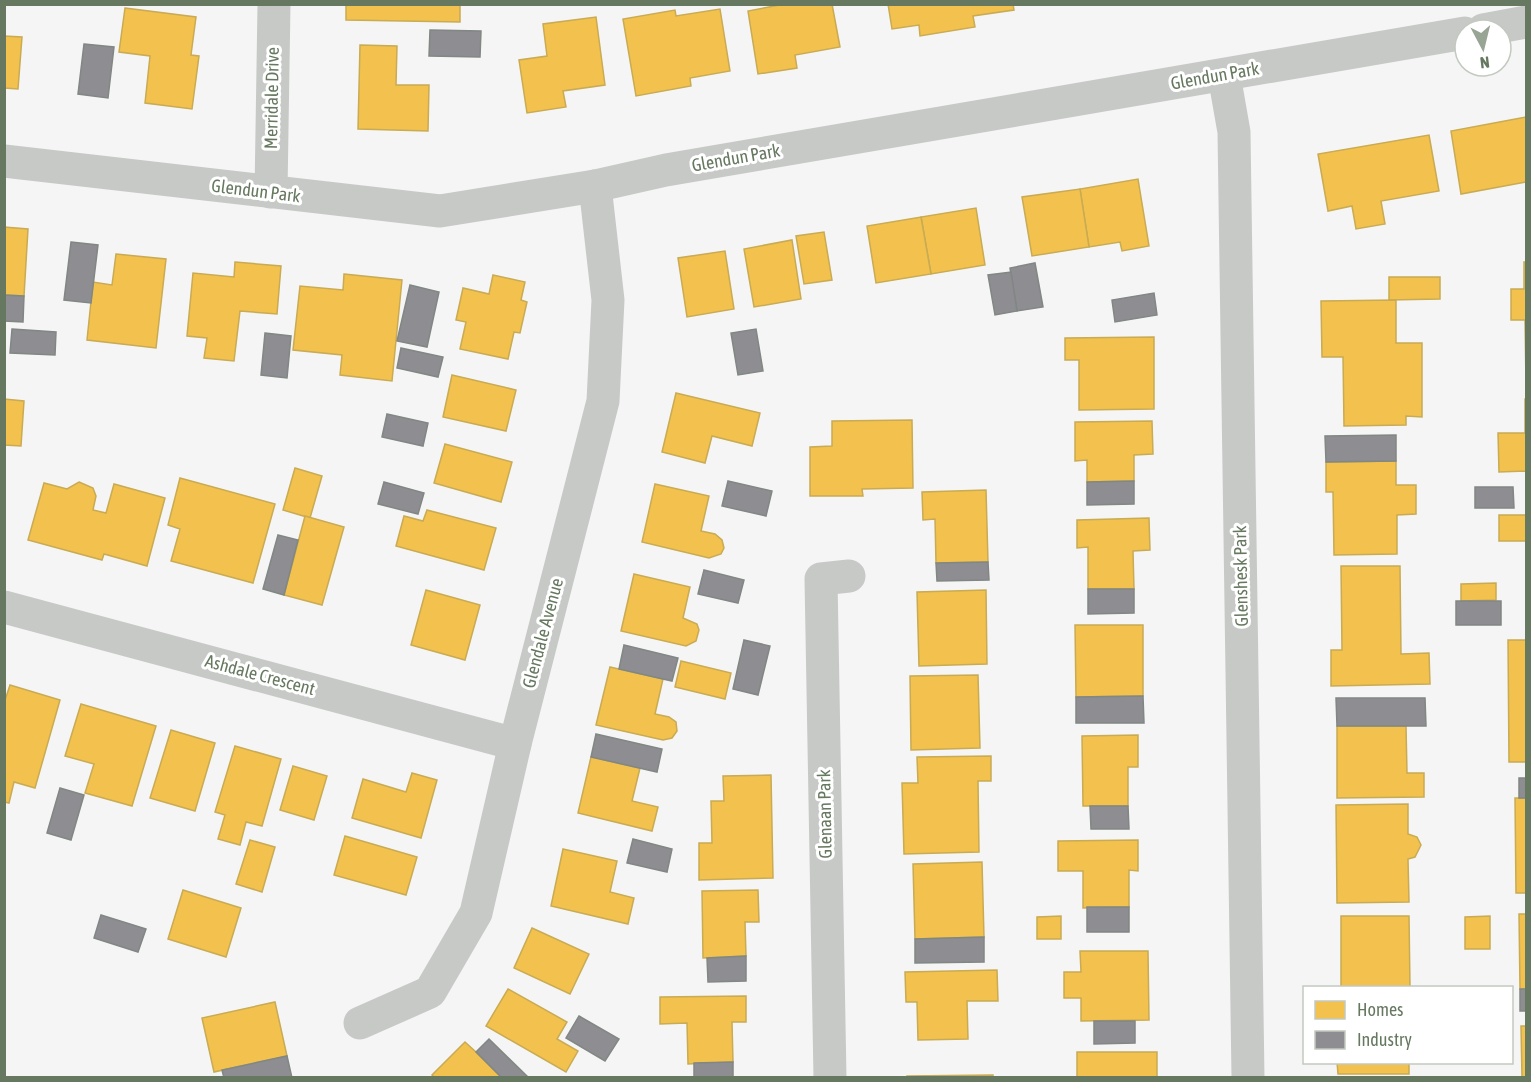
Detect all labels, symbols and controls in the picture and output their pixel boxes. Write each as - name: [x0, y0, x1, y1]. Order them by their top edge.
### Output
- north arrow: [1453, 18, 1513, 78]
- street label: Merridale Drive: [260, 47, 283, 149]
- text: N: [1479, 53, 1491, 72]
- street label: Glendun Park: [1169, 57, 1261, 94]
- street label: Glendun Park: [690, 139, 782, 176]
- street label: Glendun Park: [210, 175, 302, 206]
- street label: Glenshesk Park: [1229, 525, 1252, 627]
- street label: Glendale Avenue: [518, 576, 567, 690]
- street label: Ashdale Crescent: [203, 650, 317, 699]
- street label: Glenaan Park: [813, 769, 836, 859]
- legend: [1303, 986, 1513, 1064]
- text: Homes: [1357, 999, 1403, 1020]
- text: Industry: [1357, 1029, 1412, 1050]

